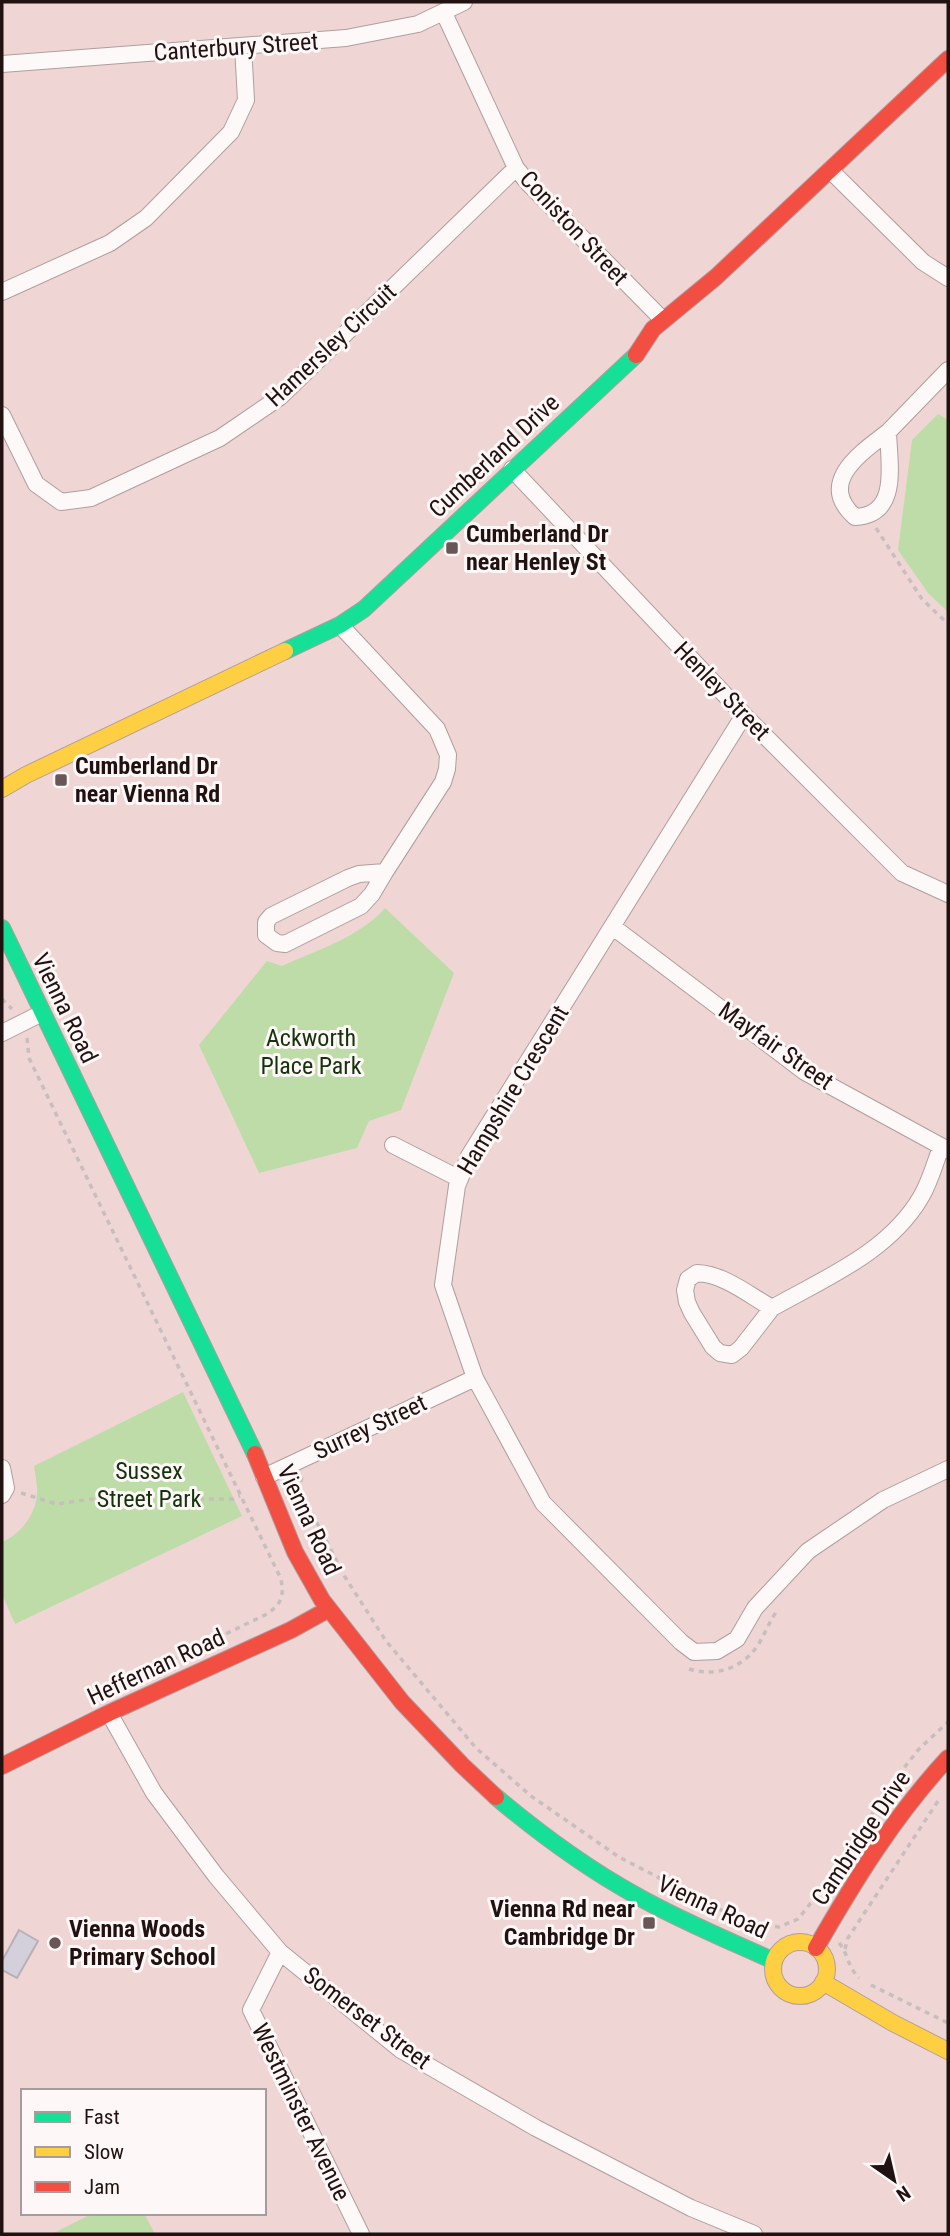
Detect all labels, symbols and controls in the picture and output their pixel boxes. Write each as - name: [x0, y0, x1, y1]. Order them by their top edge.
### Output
- street label: Canterbury Street: [153, 27, 319, 67]
- street label: Coniston Street: [514, 165, 634, 291]
- street label: Hamersley Circuit: [260, 278, 402, 412]
- street label: Cumberland Drive: [423, 389, 565, 523]
- place label: Cumberland Dr near Henley St: [466, 520, 609, 576]
- marker: Cumberland Dr near Henley St: [444, 540, 460, 556]
- street label: Henley Street: [668, 636, 776, 746]
- place label: Cumberland Dr near Vienna Rd: [75, 752, 220, 808]
- marker: Cumberland Dr near Vienna Rd: [53, 772, 69, 788]
- street label: Vienna Road: [26, 949, 104, 1067]
- street label: Mayfair Street: [713, 996, 839, 1096]
- street label: Hampshire Crescent: [452, 1000, 574, 1180]
- park label: Ackworth Place Park: [261, 1024, 362, 1080]
- street label: Surrey Street: [309, 1389, 431, 1465]
- park label: Sussex Street Park: [97, 1457, 201, 1513]
- street label: Vienna Road: [271, 1460, 347, 1580]
- street label: Heffernan Road: [83, 1623, 229, 1711]
- street label: Cambridge Drive: [806, 1765, 916, 1911]
- street label: Vienna Road: [653, 1869, 773, 1945]
- place label: Vienna Rd near Cambridge Dr: [490, 1895, 635, 1951]
- place label: Vienna Woods Primary School: [69, 1915, 216, 1971]
- marker: Vienna Rd near Cambridge Dr: [641, 1915, 657, 1931]
- marker: Vienna Woods Primary School: [47, 1935, 63, 1951]
- street label: Somerset Street: [298, 1961, 436, 2075]
- street label: Westminster Avenue: [246, 2019, 356, 2205]
- legend: [21, 2089, 266, 2215]
- text: Fast: [84, 2105, 120, 2129]
- text: Slow: [84, 2140, 124, 2164]
- north arrow: [859, 2145, 929, 2215]
- text: Jam: [84, 2175, 120, 2199]
- text: N: [892, 2181, 914, 2206]

